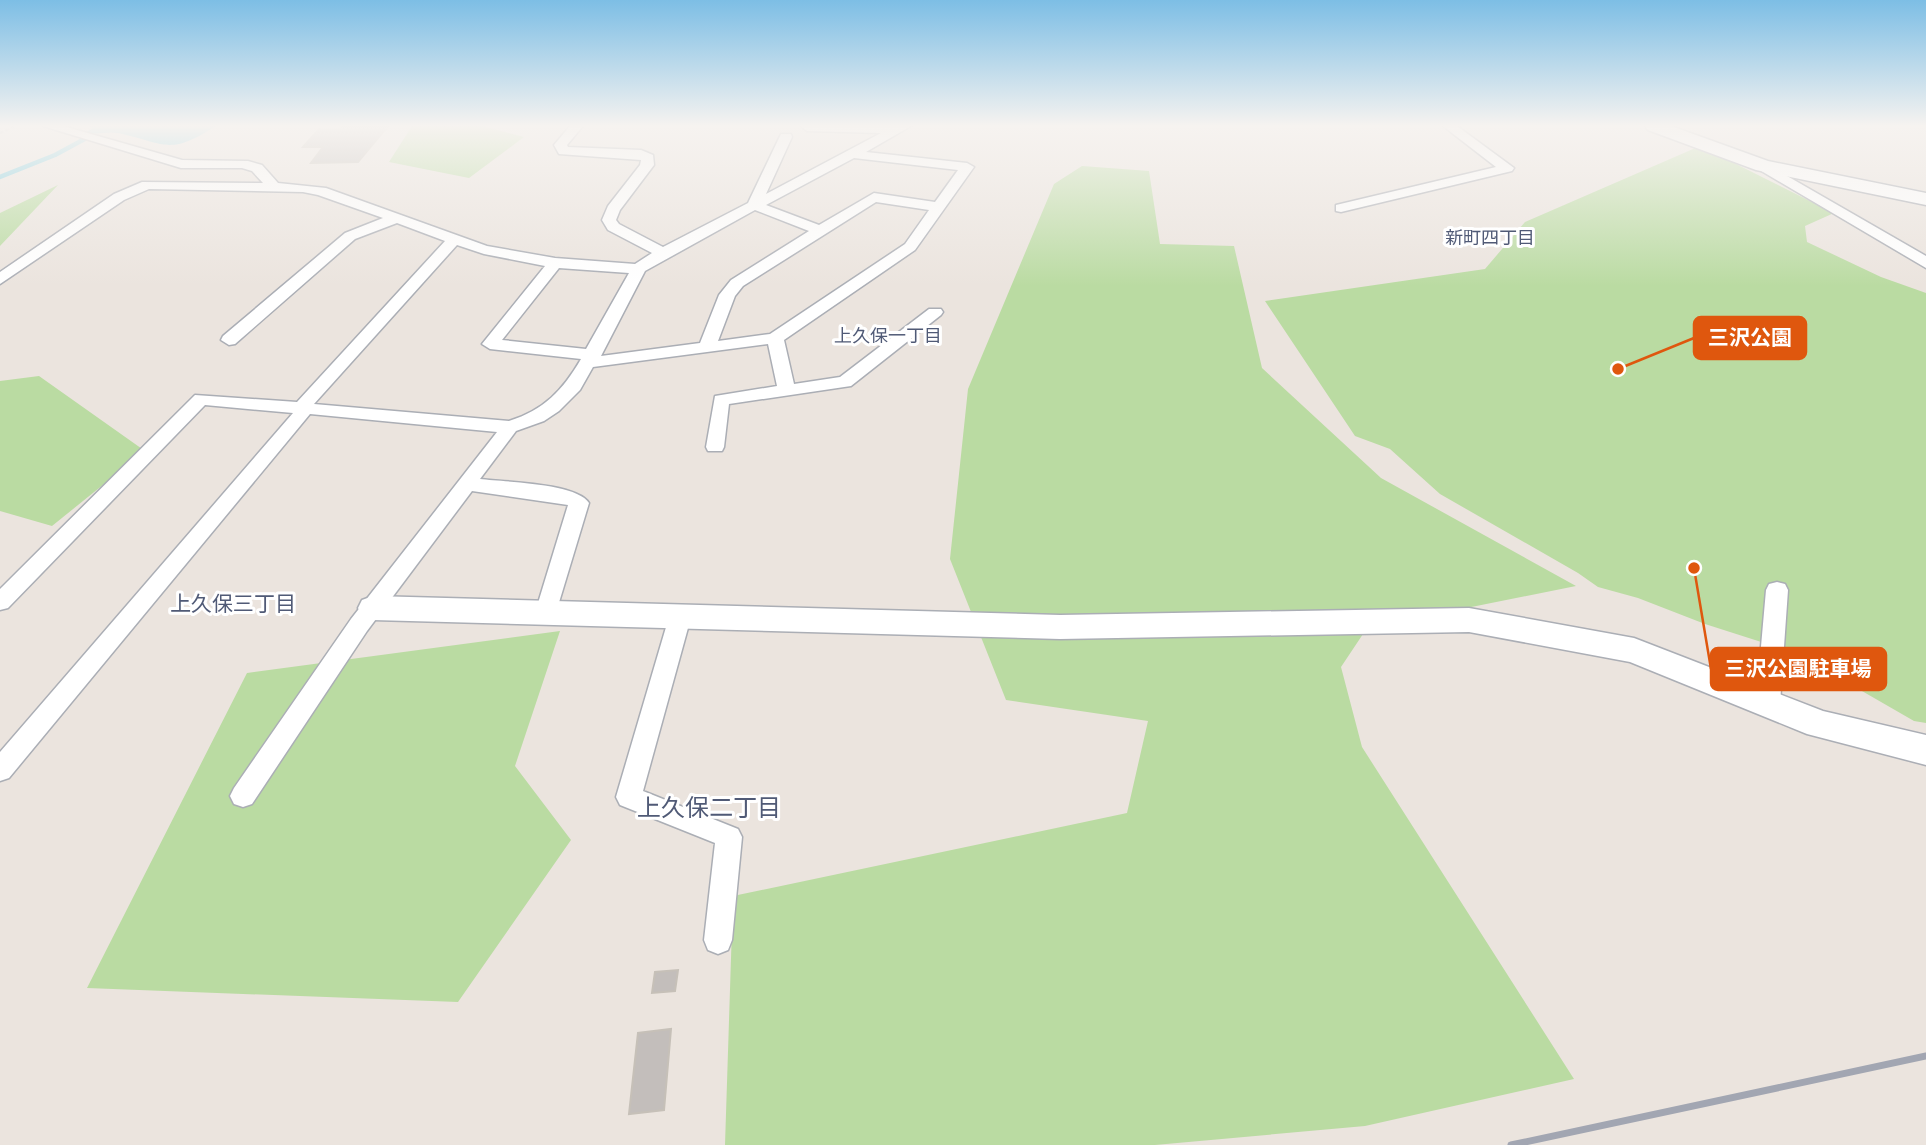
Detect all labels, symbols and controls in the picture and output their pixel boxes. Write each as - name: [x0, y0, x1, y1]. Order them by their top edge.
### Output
- district label: 新町四丁目: [1445, 228, 1535, 251]
- callout: 三沢公園: [1694, 317, 1806, 359]
- district label: 上久保一丁目: [834, 326, 942, 349]
- text: 三沢公園: [1708, 326, 1792, 353]
- district label: 上久保三丁目: [170, 592, 296, 619]
- callout: 三沢公園駐車場: [1711, 648, 1886, 690]
- text: 三沢公園駐車場: [1725, 657, 1872, 684]
- district label: 上久保二丁目: [637, 795, 781, 825]

